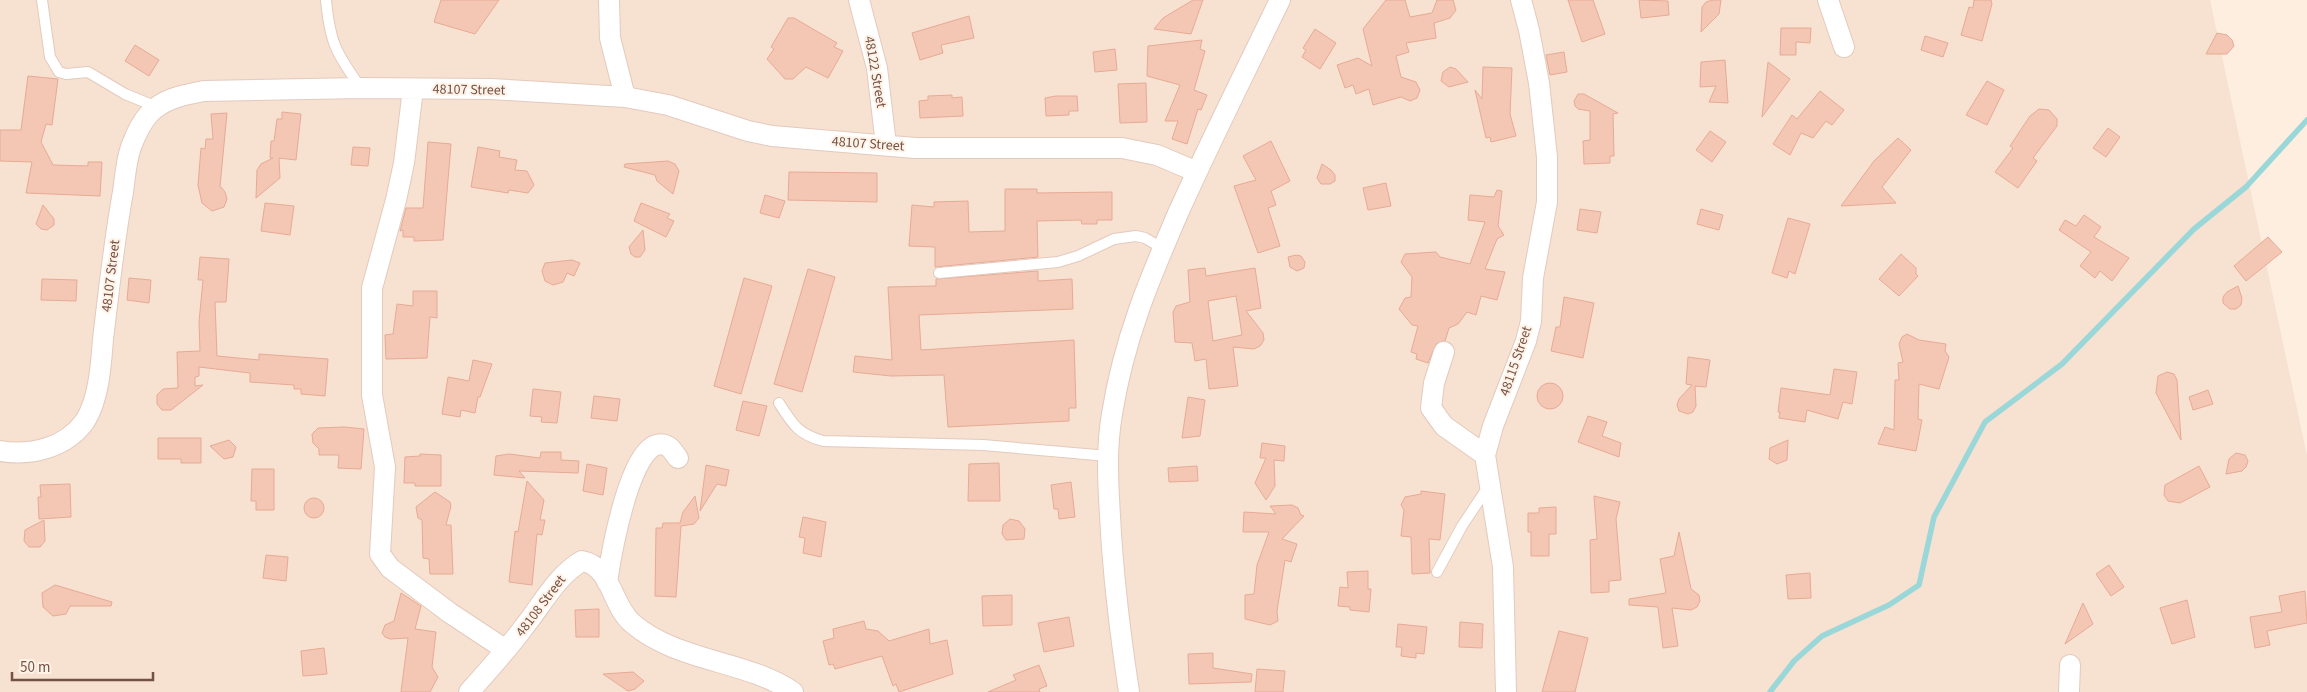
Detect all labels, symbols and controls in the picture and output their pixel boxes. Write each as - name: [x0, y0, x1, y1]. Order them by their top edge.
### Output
- street label: 48122 Street: [859, 34, 891, 110]
- street label: 48107 Street: [432, 79, 506, 101]
- street label: 48107 Street: [831, 131, 905, 157]
- street label: 48107 Street: [97, 238, 125, 313]
- street label: 48115 Street: [1495, 323, 1537, 399]
- street label: 48108 Street: [511, 571, 571, 641]
- scale bar: [12, 650, 154, 682]
- text: 50 m: [20, 657, 50, 678]

